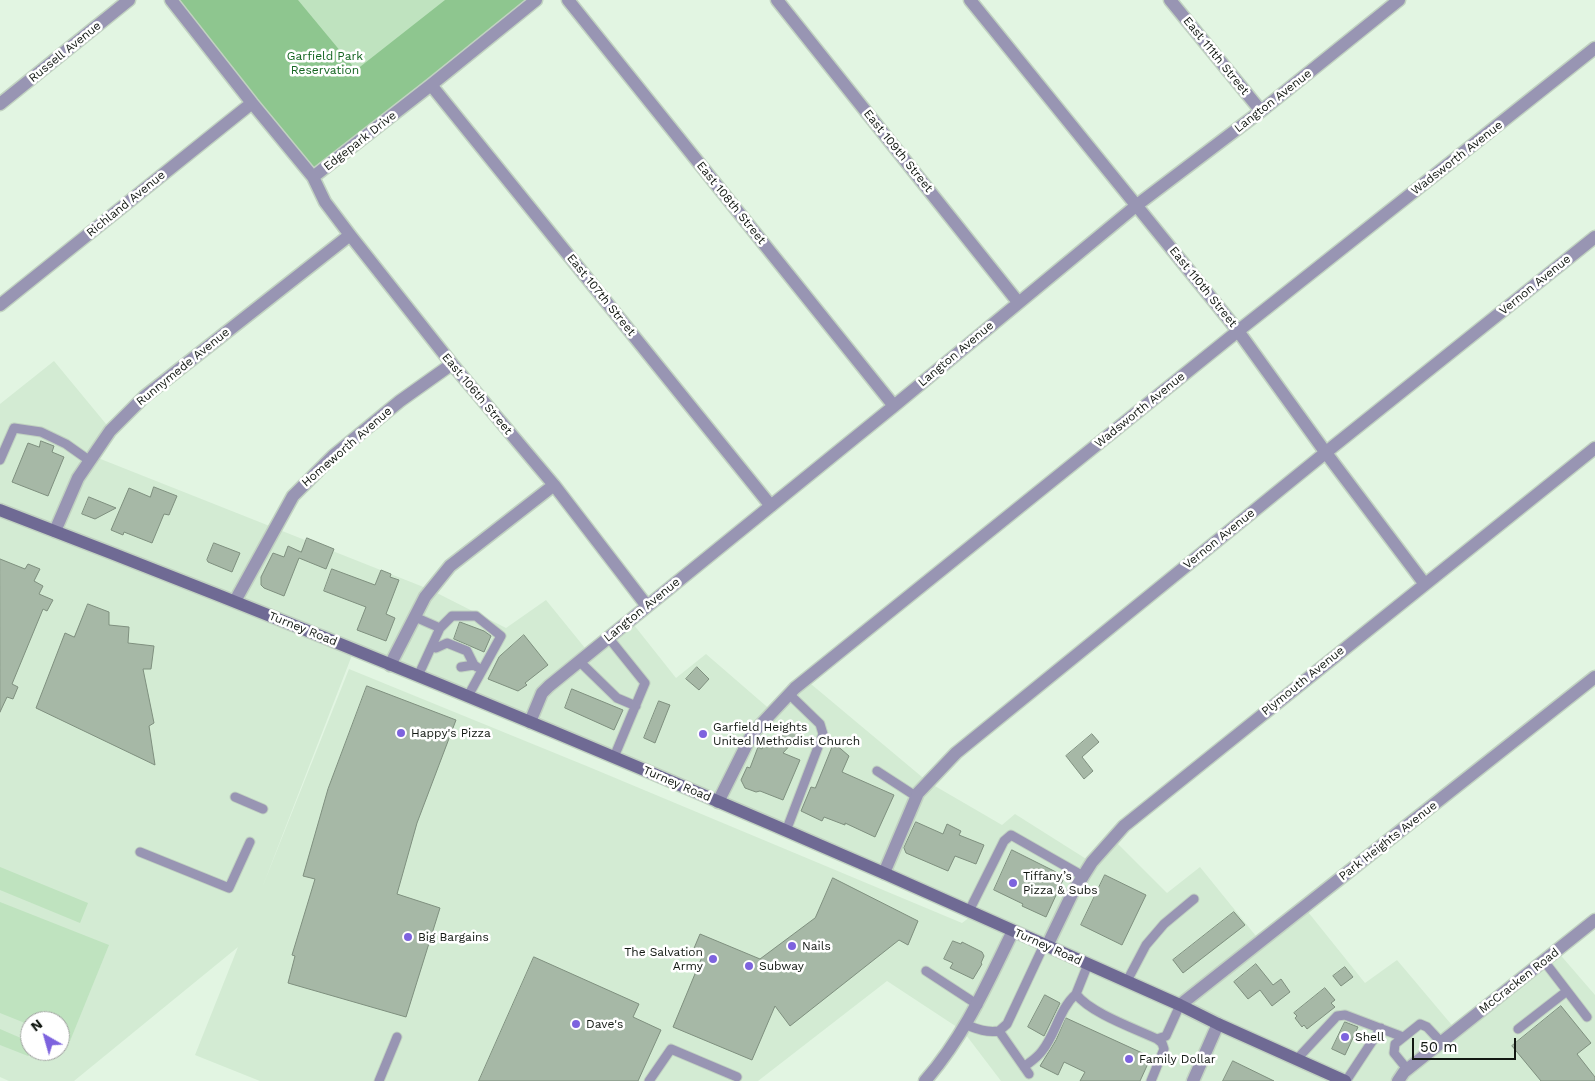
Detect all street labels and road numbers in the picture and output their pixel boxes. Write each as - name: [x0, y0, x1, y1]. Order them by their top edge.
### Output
- street label: East 111th Street: [1180, 14, 1252, 98]
- street label: Russell Avenue: [26, 18, 104, 86]
- street label: Langton Avenue: [1232, 66, 1314, 136]
- street label: East 109th Street: [860, 107, 936, 195]
- street label: Edgepark Drive: [321, 108, 399, 174]
- street label: Wadsworth Avenue: [1408, 118, 1506, 198]
- street label: East 108th Street: [693, 159, 769, 247]
- street label: Richland Avenue: [84, 168, 168, 240]
- street label: East 110th Street: [1166, 244, 1240, 330]
- street label: East 107th Street: [564, 251, 638, 339]
- street label: Vernon Avenue: [1496, 252, 1574, 318]
- street label: Langton Avenue: [915, 318, 997, 390]
- street label: Runnymede Avenue: [134, 325, 232, 409]
- street label: East 106th Street: [439, 350, 515, 438]
- street label: Wadsworth Avenue: [1092, 369, 1188, 451]
- street label: Homeworth Avenue: [299, 404, 395, 490]
- street label: Vernon Avenue: [1180, 506, 1258, 572]
- street label: Langton Avenue: [601, 575, 683, 645]
- street label: Turney Road: [267, 609, 339, 649]
- street label: Plymouth Avenue: [1259, 643, 1347, 719]
- street label: Turney Road: [641, 763, 713, 805]
- street label: Park Heights Avenue: [1336, 798, 1440, 884]
- street label: Turney Road: [1012, 926, 1084, 968]
- street label: McCracken Road: [1476, 945, 1562, 1017]

